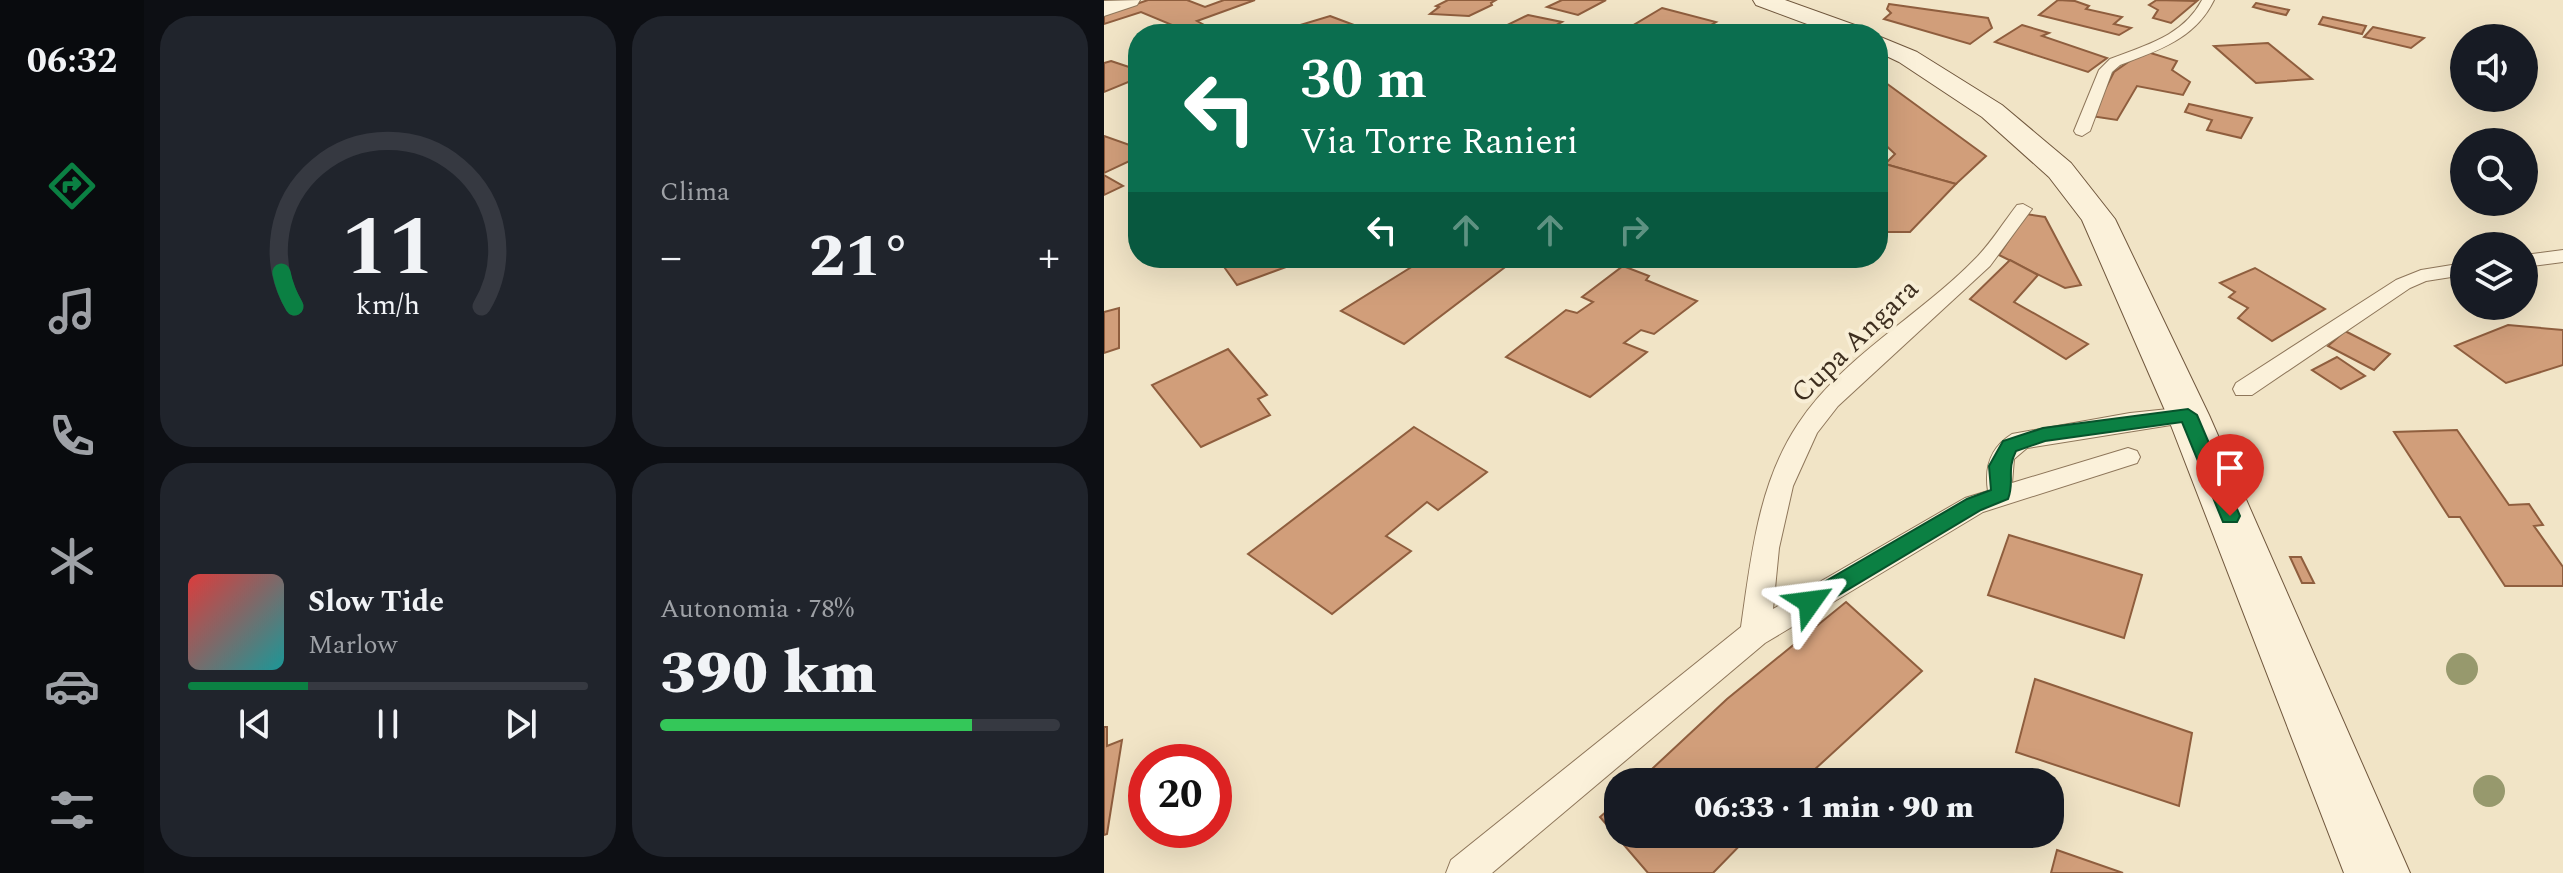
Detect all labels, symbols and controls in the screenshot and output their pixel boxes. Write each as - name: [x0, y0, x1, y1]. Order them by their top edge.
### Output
- map controls: [2450, 24, 2538, 320]
- button: sound: [2450, 24, 2538, 112]
- text: 06:32: [27, 34, 117, 89]
- text: 30 m: [1300, 38, 1427, 123]
- icon: left: [1168, 56, 1272, 160]
- text: Via Torre Ranieri: [1300, 115, 1578, 170]
- button: search: [2450, 128, 2538, 216]
- icon: directions: [44, 158, 100, 214]
- text: Clima: [660, 172, 730, 212]
- text: 11: [341, 185, 435, 312]
- icon: left: [1360, 208, 1404, 252]
- icon: ahead: [1444, 208, 1488, 252]
- icon: ahead: [1528, 208, 1572, 252]
- icon: right: [1612, 208, 1656, 252]
- text: 21°: [809, 211, 911, 303]
- text: −: [660, 224, 682, 291]
- text: +: [1038, 224, 1060, 291]
- button: layers: [2450, 232, 2538, 320]
- street label: Cupa Angara: [1781, 268, 1929, 413]
- icon: music: [44, 283, 100, 339]
- text: km/h: [356, 284, 420, 327]
- icon: phone: [44, 408, 100, 464]
- pin: [2196, 434, 2264, 516]
- icon: arrive: [2208, 446, 2252, 490]
- icon: climate: [44, 533, 100, 589]
- position arrow: [1768, 560, 1852, 644]
- text: Slow Tide: [308, 579, 444, 625]
- text: Autonomia · 78%: [660, 589, 854, 629]
- text: Marlow: [308, 625, 397, 665]
- text: 390 km: [660, 628, 877, 720]
- icon: car: [44, 658, 100, 714]
- icon: previous: [233, 702, 277, 746]
- icon: pause: [366, 702, 410, 746]
- icon: next: [499, 702, 543, 746]
- speed limit sign: 20: [1128, 744, 1232, 848]
- icon: filters: [44, 782, 100, 838]
- text: 06:33 · 1 min · 90 m: [1694, 785, 1974, 831]

